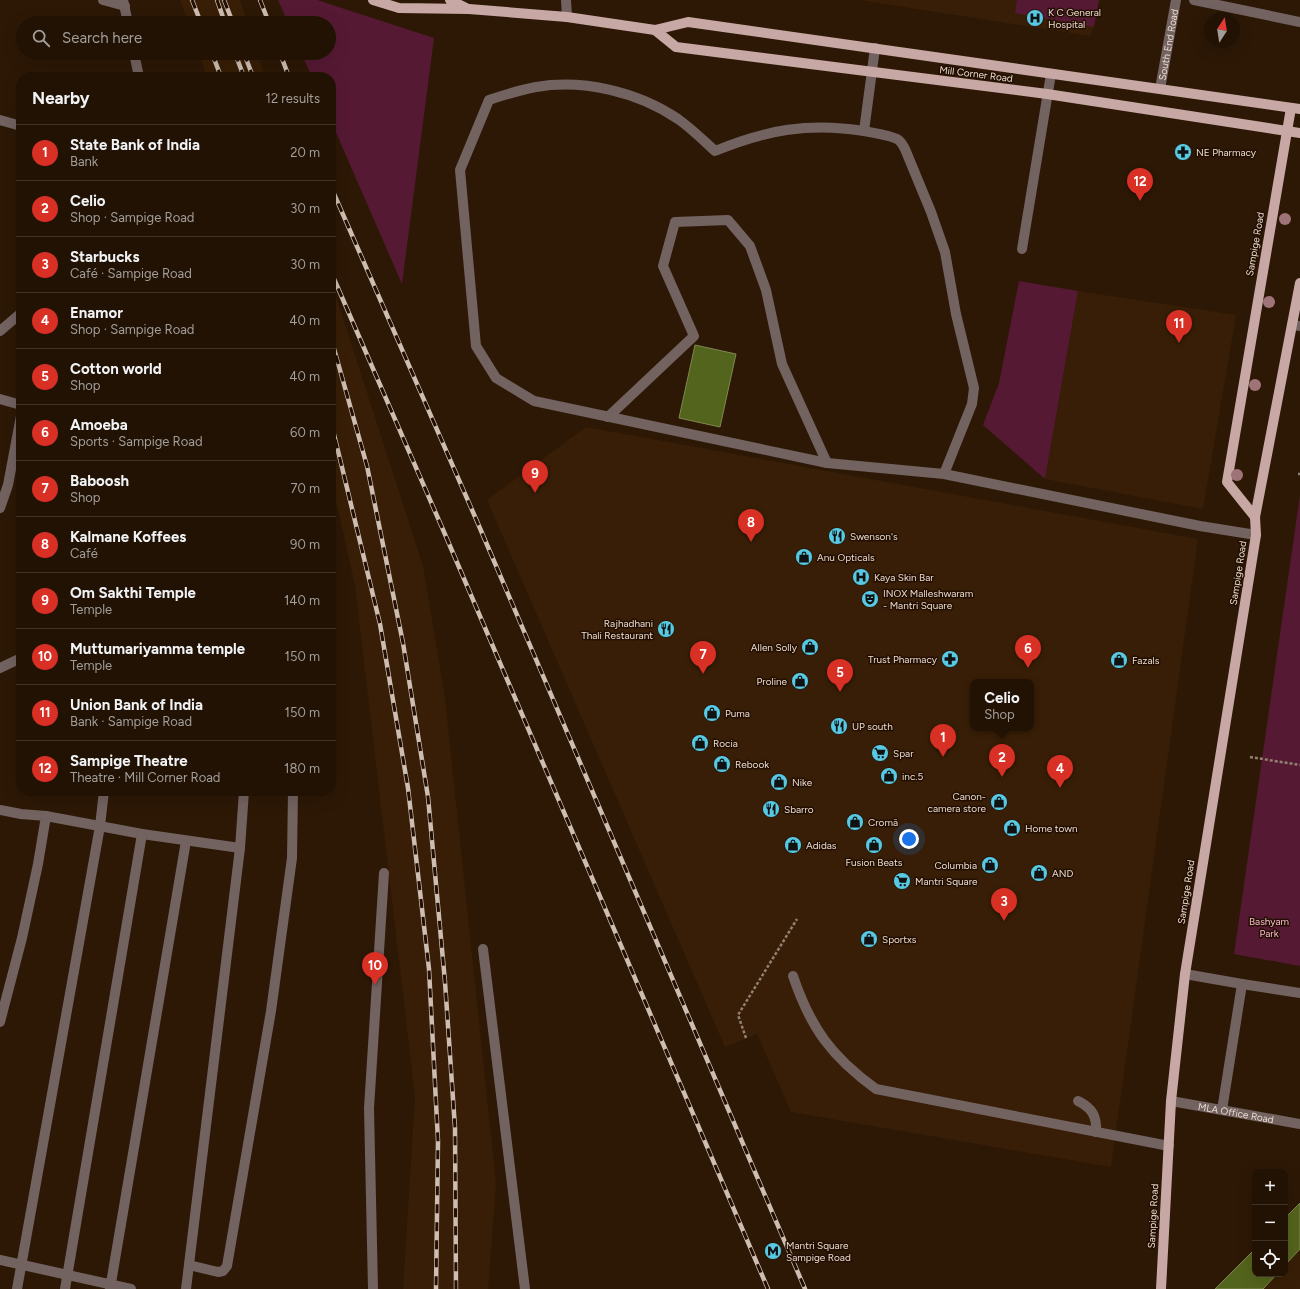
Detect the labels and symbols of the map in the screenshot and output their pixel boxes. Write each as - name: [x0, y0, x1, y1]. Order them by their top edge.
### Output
- place label: K C General Hospital: [1048, 6, 1101, 31]
- hospital icon: K C General Hospital: [1025, 8, 1045, 28]
- street label: South End Road: [1155, 8, 1181, 81]
- north arrow: [1204, 12, 1240, 48]
- street label: Mill Corner Road: [939, 63, 1014, 85]
- pharmacy icon: NE Pharmacy: [1173, 142, 1193, 162]
- place label: NE Pharmacy: [1196, 146, 1257, 159]
- pin: 12: [1127, 168, 1153, 201]
- street label: Sampige Road: [1243, 211, 1267, 277]
- pin: 11: [1166, 310, 1192, 343]
- pin: 9: [522, 460, 548, 493]
- pin: 8: [738, 509, 764, 542]
- restaurant icon: Swenson's: [827, 526, 847, 546]
- place label: Swenson's: [850, 530, 898, 543]
- street label: Sampige Road: [1227, 540, 1250, 606]
- shop icon: Anu Opticals: [794, 547, 814, 567]
- place label: Anu Opticals: [817, 551, 875, 564]
- hospital icon: Kaya Skin Bar: [851, 567, 871, 587]
- place label: Kaya Skin Bar: [874, 571, 934, 584]
- place label: INOX Malleshwaram - Mantri Square: [883, 587, 973, 612]
- theatre icon: INOX Malleshwaram - Mantri Square: [860, 589, 880, 609]
- place label: Rajhadhani Thali Restaurant: [581, 617, 653, 642]
- restaurant icon: Rajhadhani Thali Restaurant: [656, 619, 676, 639]
- pin: 6: [1015, 635, 1041, 668]
- shop icon: Allen Solly: [800, 637, 820, 657]
- pin: 7: [690, 641, 716, 674]
- place label: Allen Solly: [751, 641, 798, 654]
- pharmacy icon: Trust Pharmacy: [940, 649, 960, 669]
- shop icon: Fazals: [1109, 650, 1129, 670]
- place label: Trust Pharmacy: [868, 653, 938, 666]
- place label: Fazals: [1132, 654, 1160, 667]
- pin: 5: [827, 659, 853, 692]
- shop icon: Proline: [790, 671, 810, 691]
- place label: Proline: [757, 675, 788, 688]
- shop icon: Puma: [702, 703, 722, 723]
- place label: Puma: [725, 707, 750, 720]
- restaurant icon: UP south: [829, 716, 849, 736]
- place label: UP south: [852, 720, 893, 733]
- pin: 1: [930, 724, 956, 757]
- shop icon: Rocia: [690, 733, 710, 753]
- place label: Rocia: [713, 737, 738, 750]
- supermarket icon: Spar: [870, 743, 890, 763]
- pin: 2: [989, 744, 1015, 777]
- place label: Spar: [893, 747, 914, 760]
- shop icon: Rebook: [712, 754, 732, 774]
- pin: 4: [1047, 755, 1073, 788]
- place label: Rebook: [735, 758, 769, 771]
- shop icon: inc.5: [879, 766, 899, 786]
- place label: inc.5: [902, 770, 923, 783]
- shop icon: Nike: [769, 772, 789, 792]
- place label: Nike: [792, 776, 813, 789]
- place label: Canon- camera store: [928, 790, 987, 815]
- shop icon: Canon- camera store: [989, 792, 1009, 812]
- restaurant icon: Sbarro: [761, 799, 781, 819]
- place label: Sbarro: [784, 803, 814, 816]
- shop icon: Cromā: [845, 812, 865, 832]
- place label: Cromā: [868, 816, 898, 829]
- shop icon: Home town: [1002, 818, 1022, 838]
- place label: Home town: [1025, 822, 1078, 835]
- your location: [899, 829, 919, 849]
- shop icon: Adidas: [783, 835, 803, 855]
- shop icon: Fusion Beats: [864, 835, 884, 855]
- place label: Adidas: [806, 839, 837, 852]
- shop icon: Columbia: [980, 855, 1000, 875]
- place label: Fusion Beats: [846, 856, 903, 869]
- place label: Columbia: [934, 859, 977, 872]
- street label: Sampige Road: [1175, 859, 1198, 925]
- shop icon: AND: [1029, 863, 1049, 883]
- place label: AND: [1052, 867, 1074, 880]
- supermarket icon: Mantri Square: [892, 871, 912, 891]
- place label: Mantri Square: [915, 875, 978, 888]
- pin: 3: [991, 888, 1017, 921]
- park label: Bashyam Park: [1249, 915, 1289, 940]
- shop icon: Sportxs: [859, 929, 879, 949]
- place label: Sportxs: [882, 933, 917, 946]
- pin: 10: [362, 952, 388, 985]
- street label: MLA Office Road: [1197, 1099, 1275, 1126]
- street label: Sampige Road: [1145, 1183, 1161, 1249]
- place label: Mantri Square Sampige Road: [786, 1239, 851, 1264]
- metro station icon: Mantri Square Sampige Road: [763, 1241, 783, 1261]

